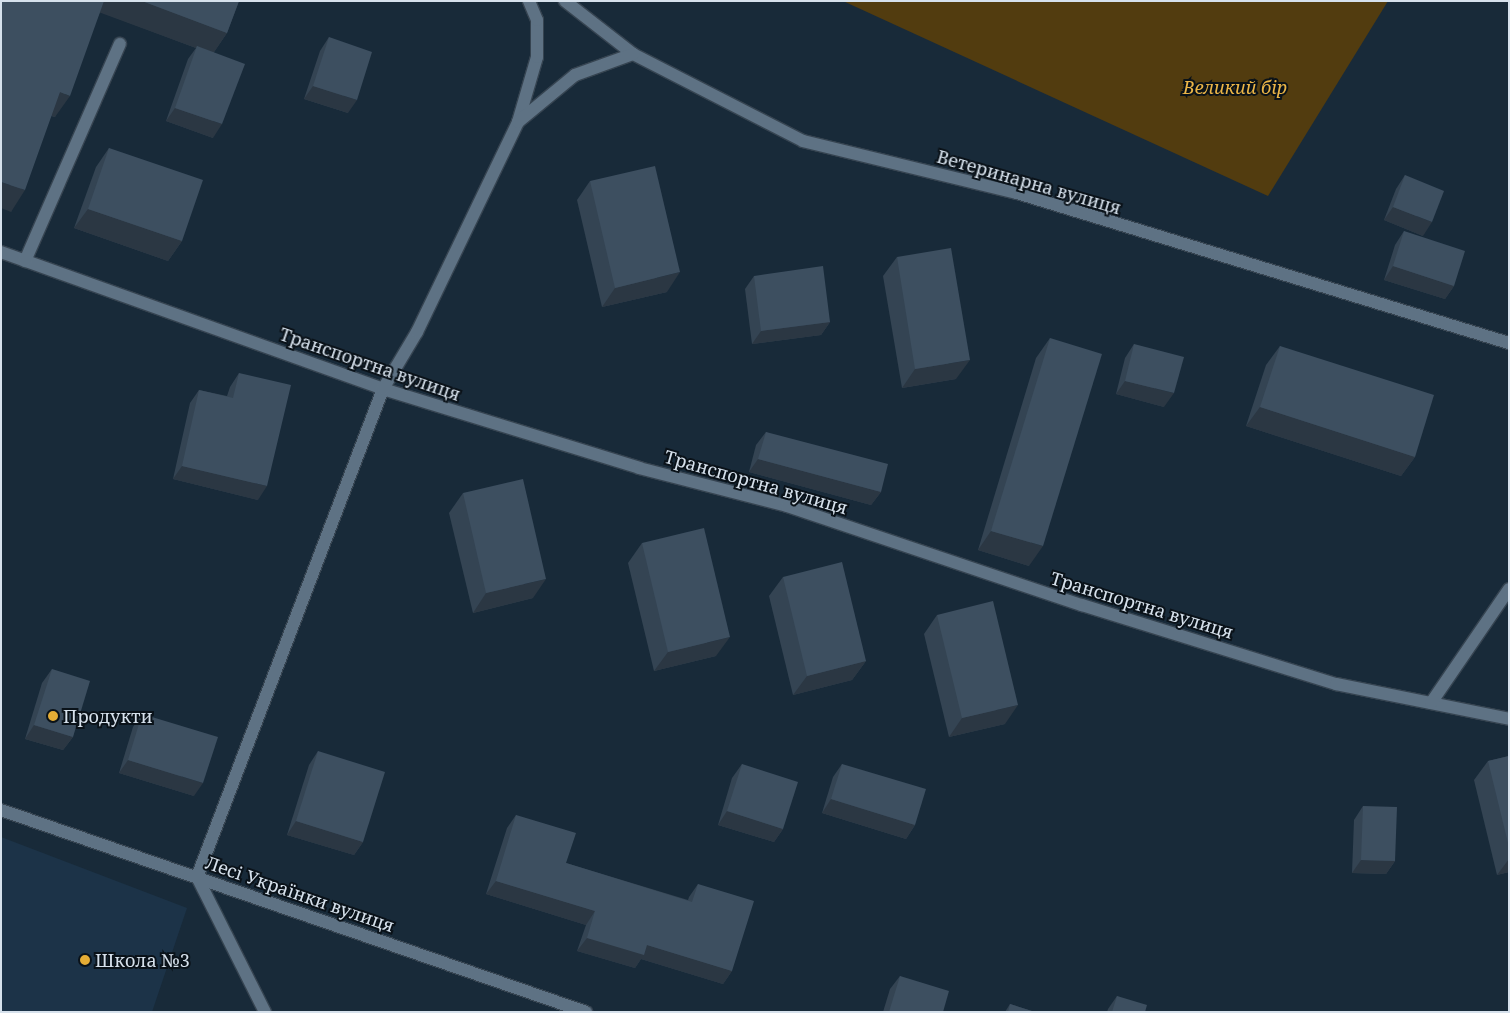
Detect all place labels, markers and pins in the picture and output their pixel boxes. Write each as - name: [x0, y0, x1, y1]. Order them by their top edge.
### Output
- place label: Продукти: [63, 705, 153, 727]
- marker: Продукти: [47, 710, 59, 722]
- place label: Школа №3: [95, 949, 190, 971]
- marker: Школа №3: [79, 954, 91, 966]

